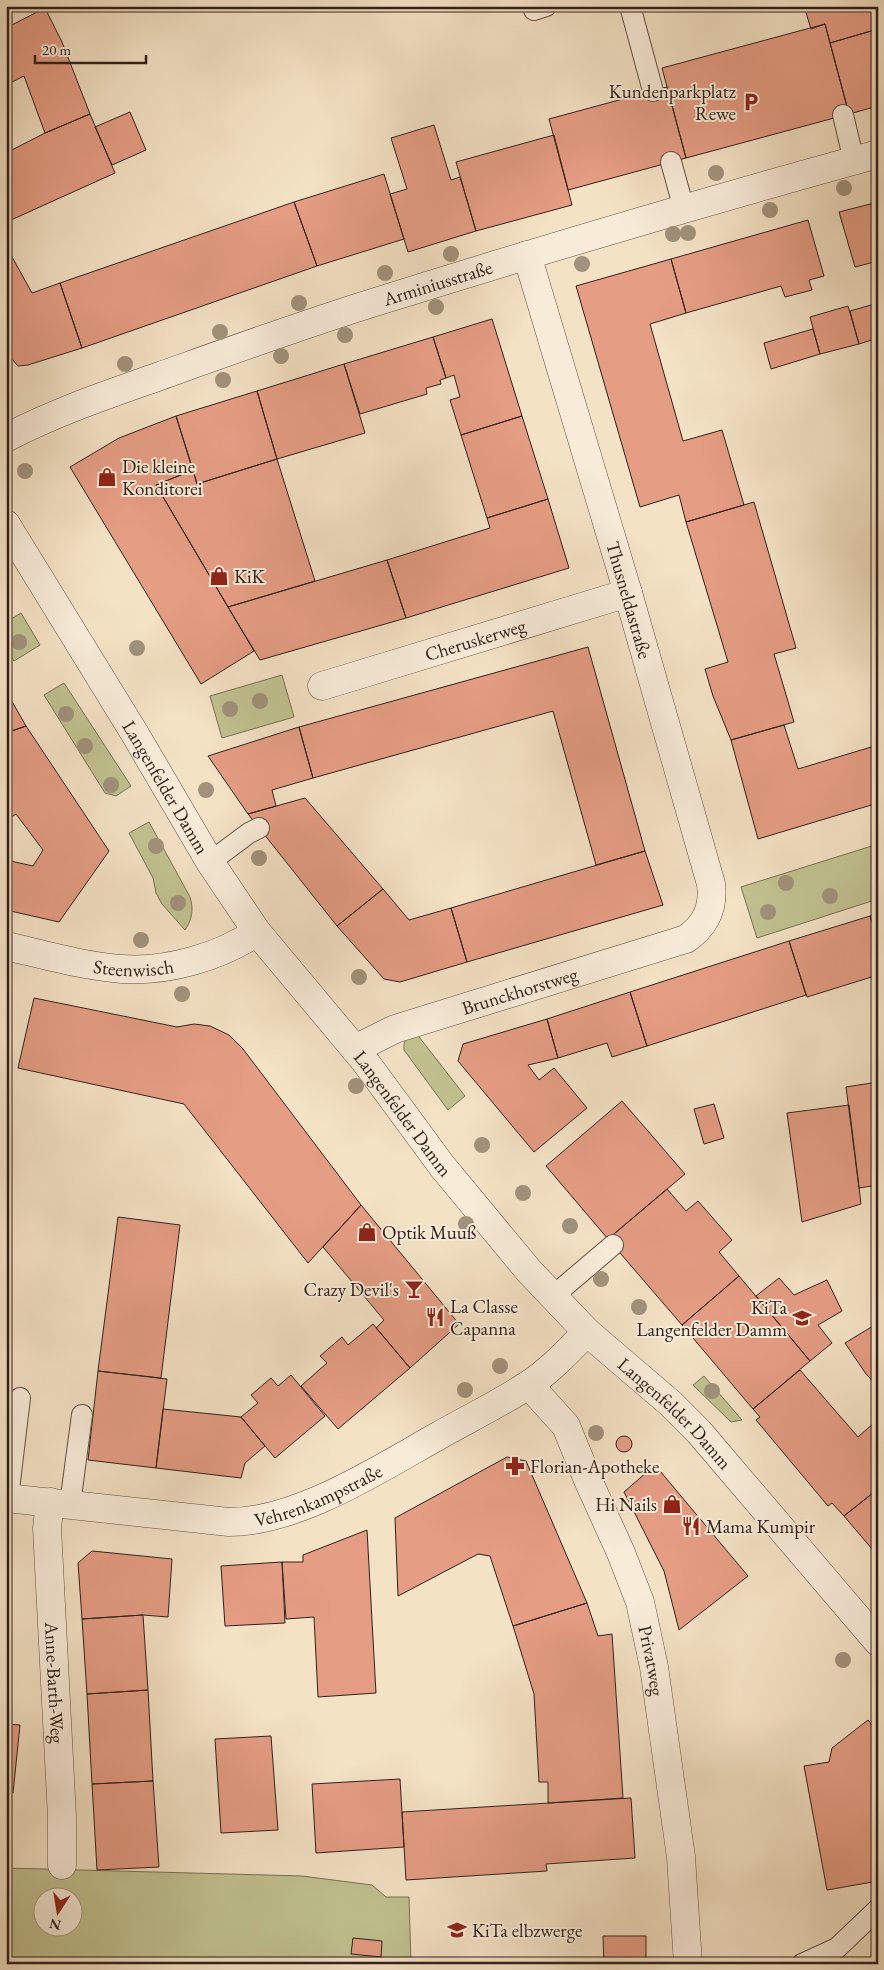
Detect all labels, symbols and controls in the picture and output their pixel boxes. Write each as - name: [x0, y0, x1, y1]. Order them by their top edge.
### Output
- scale bar: [35, 32, 146, 64]
- text: 20 m: [42, 40, 71, 59]
- place label: Kundenparkplatz Rewe: [609, 79, 737, 126]
- parking icon: Kundenparkplatz Rewe: [740, 91, 762, 113]
- street label: Arminiusstraße: [379, 254, 495, 312]
- place label: Die kleine Konditorei: [122, 454, 203, 501]
- shop icon: Die kleine Konditorei: [96, 466, 118, 488]
- street label: Thusneldastraße: [600, 538, 658, 662]
- place label: KiK: [234, 564, 266, 589]
- shop icon: KiK: [208, 565, 230, 587]
- street label: Cheruskerweg: [422, 612, 529, 667]
- street label: Langenfelder Damm: [117, 716, 215, 859]
- street label: Steenwisch: [92, 953, 176, 982]
- street label: Brunckhorstweg: [458, 961, 581, 1020]
- street label: Langenfelder Damm: [348, 1045, 458, 1182]
- place label: Optik Muuß: [382, 1220, 476, 1245]
- shop icon: Optik Muuß: [356, 1221, 378, 1243]
- place label: Crazy Devil's: [303, 1277, 399, 1302]
- bar icon: Crazy Devil's: [403, 1278, 425, 1300]
- place label: La Classe Capanna: [450, 1294, 518, 1341]
- place label: KiTa Langenfelder Damm: [636, 1295, 787, 1342]
- restaurant icon: La Classe Capanna: [424, 1306, 446, 1328]
- school or university icon: KiTa Langenfelder Damm: [791, 1307, 813, 1329]
- street label: Langenfelder Damm: [613, 1351, 738, 1475]
- place label: Florian-Apotheke: [530, 1454, 659, 1479]
- pharmacy icon: Florian-Apotheke: [504, 1455, 526, 1477]
- street label: Vehrenkampstraße: [252, 1458, 386, 1532]
- place label: Hi Nails: [595, 1492, 657, 1517]
- shop icon: Hi Nails: [661, 1493, 683, 1515]
- place label: Mama Kumpir: [706, 1514, 816, 1539]
- restaurant icon: Mama Kumpir: [680, 1515, 702, 1537]
- street label: Anne-Barth-Weg: [39, 1620, 71, 1745]
- street label: Privatweg: [633, 1623, 671, 1698]
- north arrow: [32, 1888, 82, 1938]
- text: N: [47, 1915, 63, 1935]
- place label: KiTa elbzwerge: [472, 1918, 582, 1943]
- school or university icon: KiTa elbzwerge: [446, 1919, 468, 1941]

